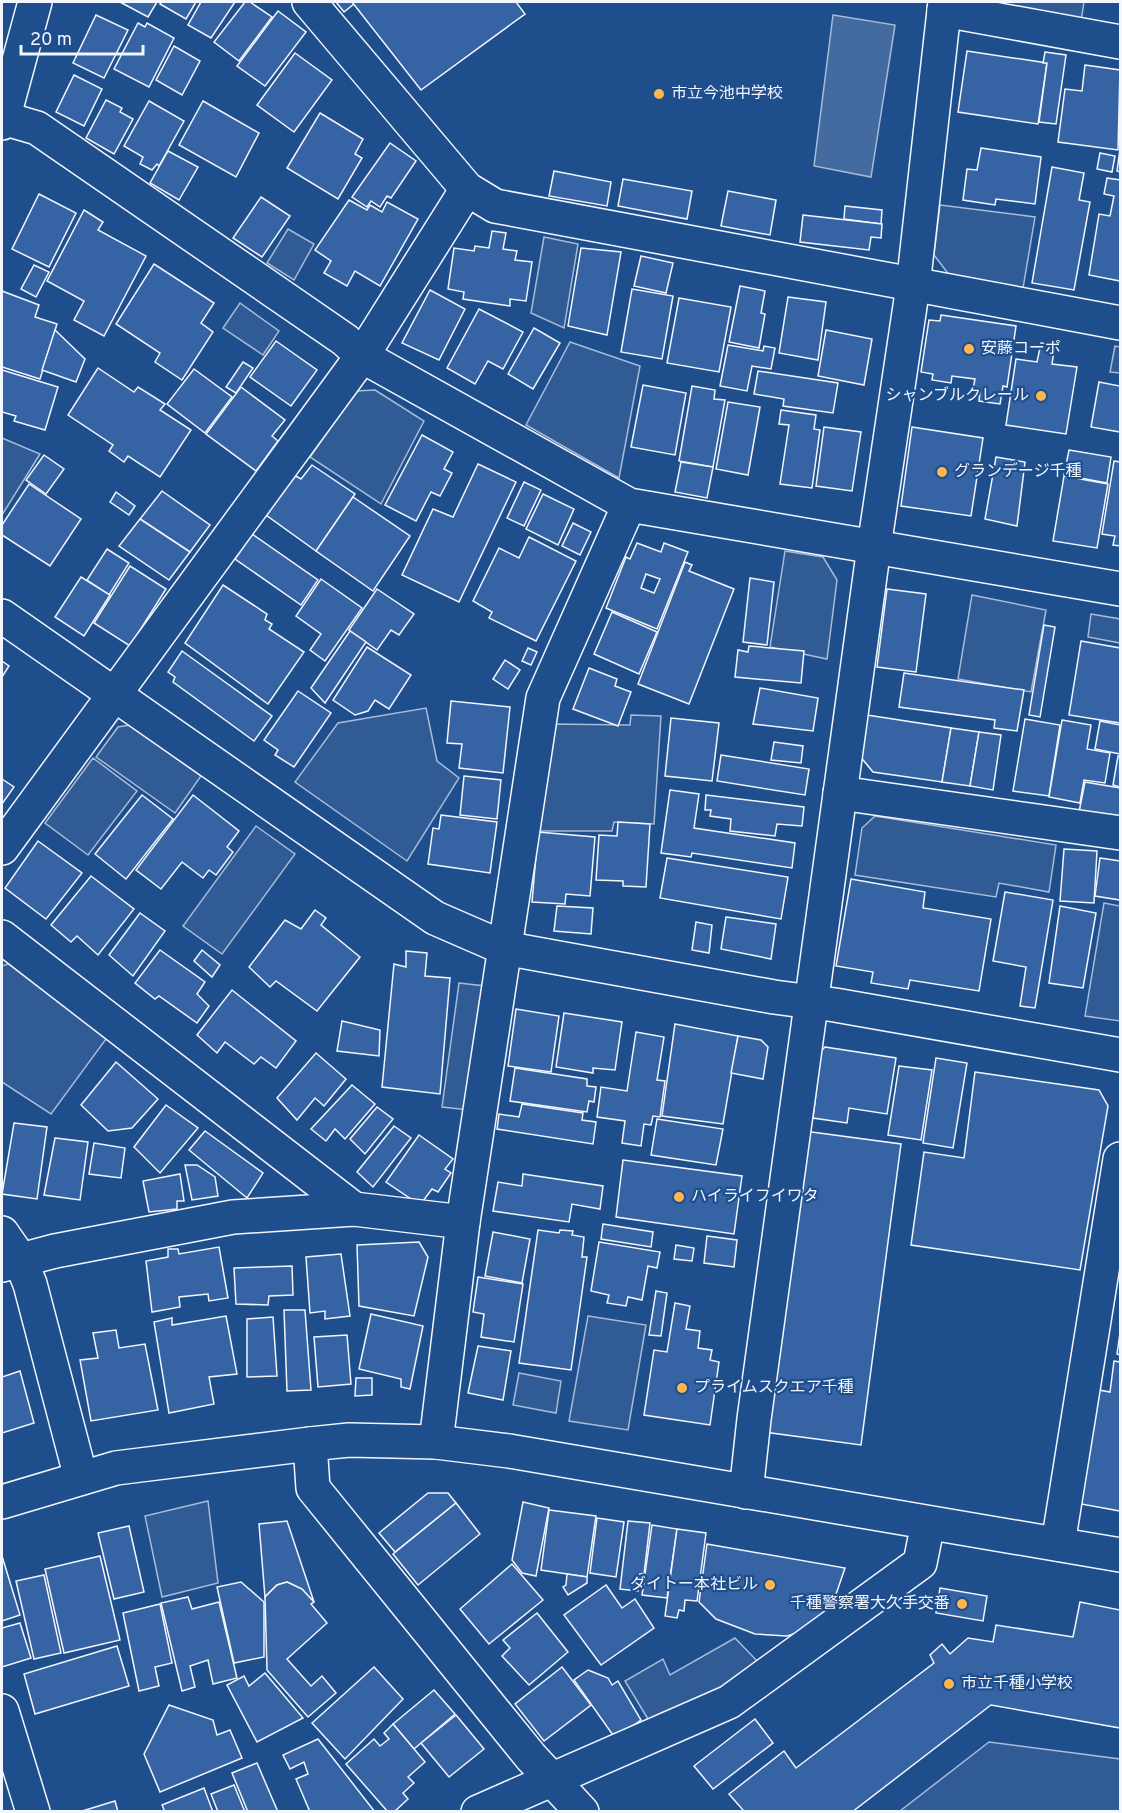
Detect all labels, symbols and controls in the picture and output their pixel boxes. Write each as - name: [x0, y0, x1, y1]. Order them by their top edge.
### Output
- scale bar: [21, 18, 142, 56]
- text: 20 m: [30, 29, 72, 52]
- place label: 市立今池中学校: [671, 84, 783, 104]
- marker: 市立今池中学校: [652, 87, 666, 101]
- place label: 安藤コーポ: [981, 339, 1061, 359]
- marker: 安藤コーポ: [962, 342, 976, 356]
- place label: シャンブルクレール: [885, 386, 1029, 406]
- marker: シャンブルクレール: [1034, 389, 1048, 403]
- place label: グランデージ千種: [954, 462, 1082, 482]
- marker: グランデージ千種: [935, 465, 949, 479]
- place label: ハイライフイワタ: [691, 1187, 819, 1207]
- marker: ハイライフイワタ: [672, 1190, 686, 1204]
- place label: プライムスクエア千種: [694, 1378, 854, 1398]
- marker: プライムスクエア千種: [675, 1381, 689, 1395]
- place label: ダイトー本社ビル: [630, 1575, 758, 1595]
- marker: ダイトー本社ビル: [763, 1578, 777, 1592]
- place label: 千種警察署大久手交番: [790, 1594, 950, 1614]
- marker: 千種警察署大久手交番: [955, 1597, 969, 1611]
- place label: 市立千種小学校: [961, 1674, 1073, 1694]
- marker: 市立千種小学校: [942, 1677, 956, 1691]

